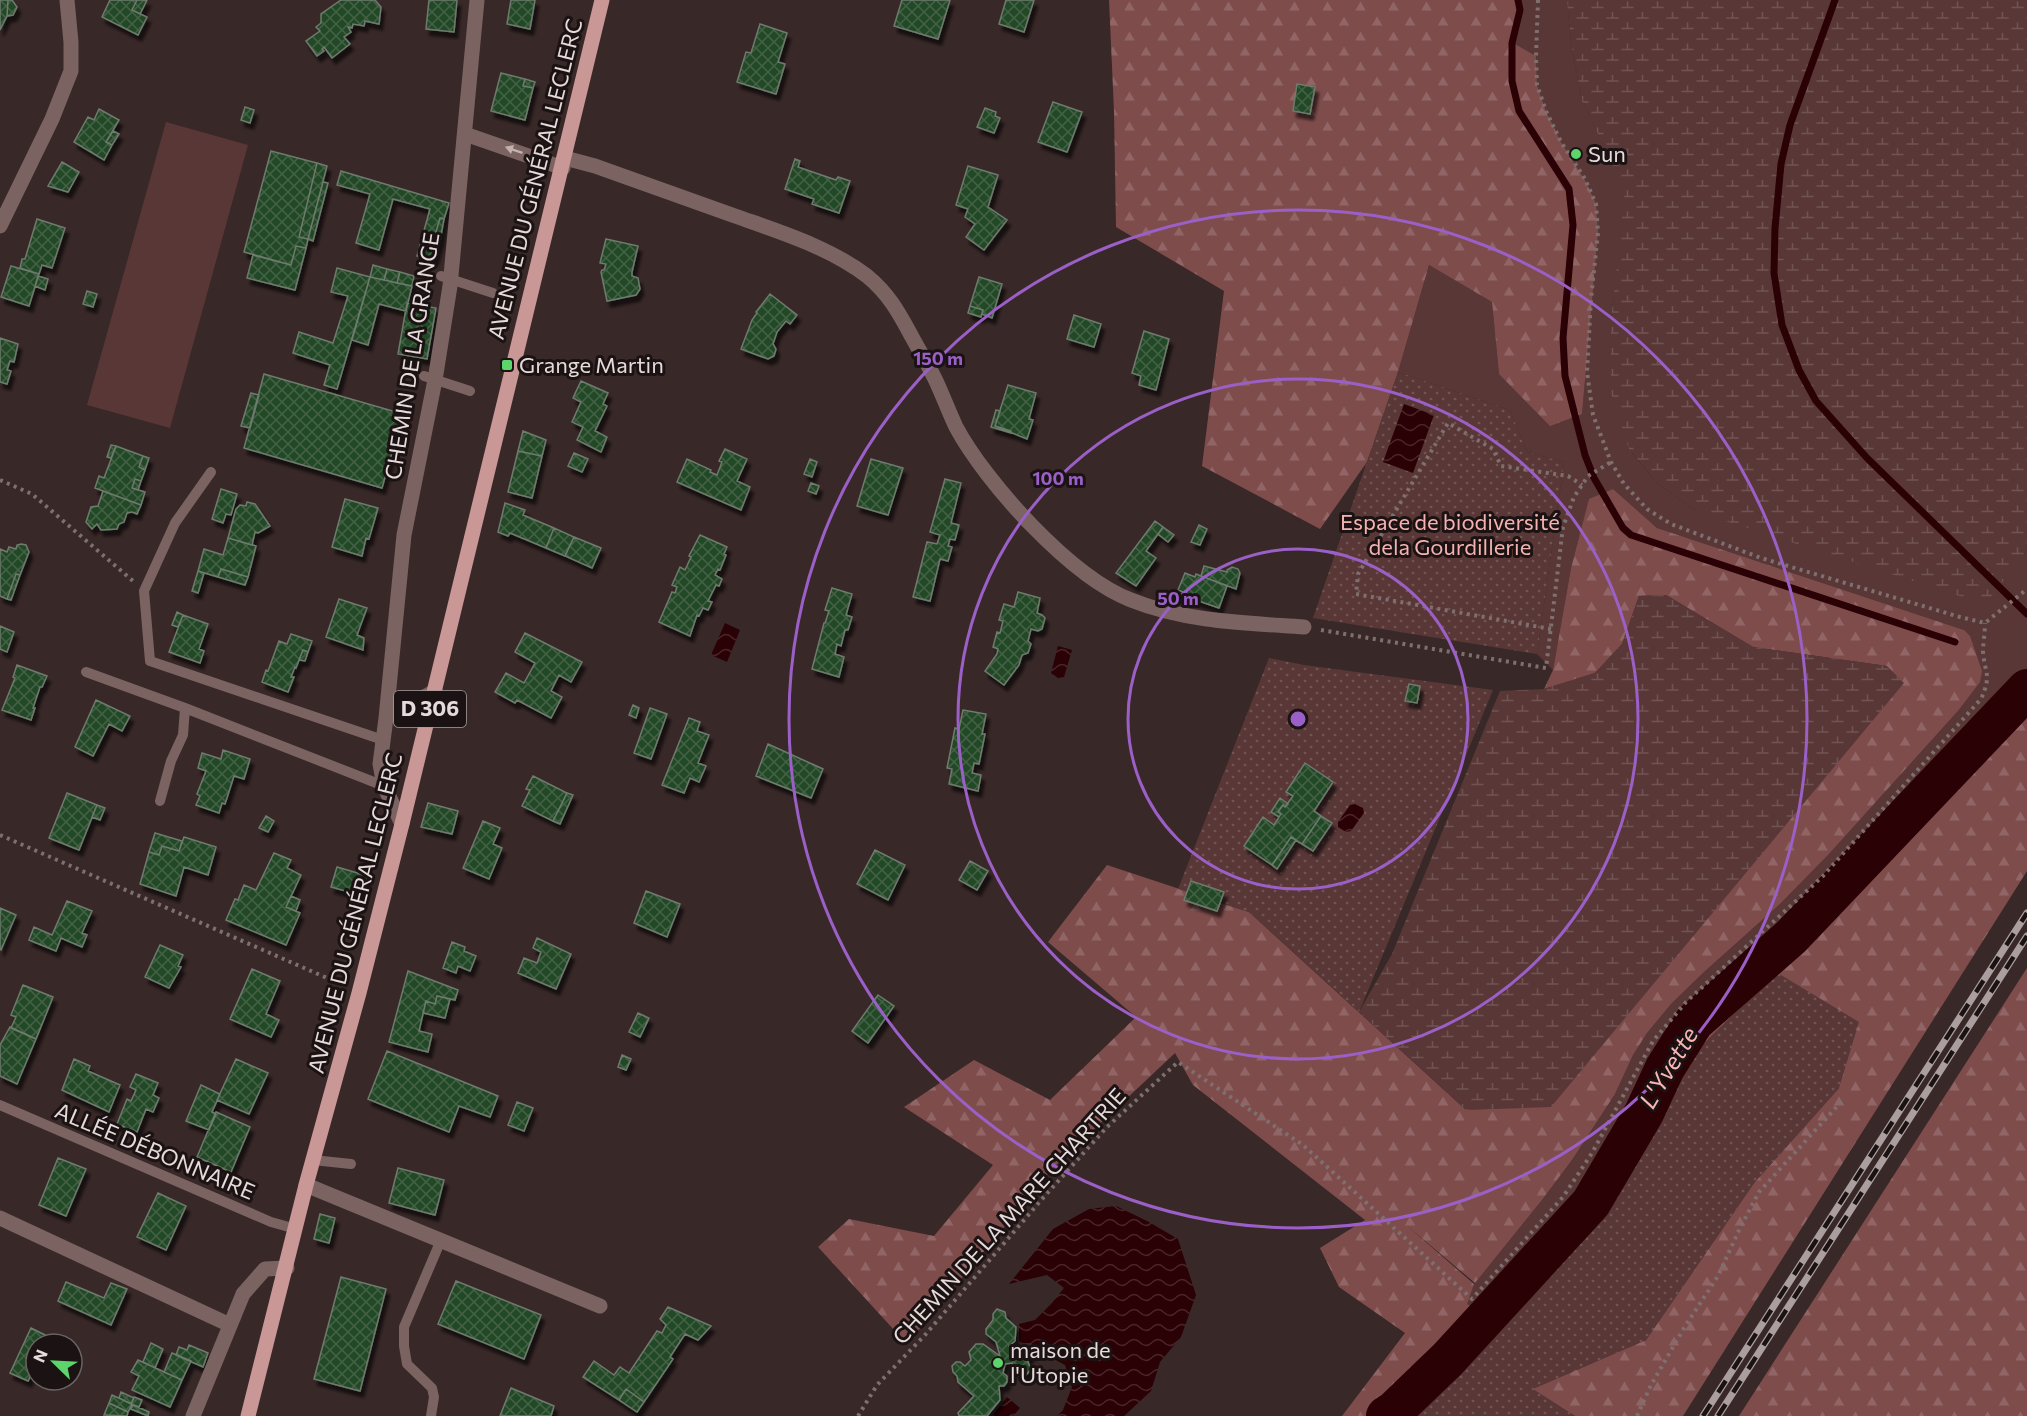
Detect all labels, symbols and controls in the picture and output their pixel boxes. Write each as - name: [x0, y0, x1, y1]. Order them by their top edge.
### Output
- street label: AVENUE DU GÉNÉRAL LECLERC: [482, 16, 587, 342]
- place label: Sun: [1588, 140, 1626, 167]
- one-way arrow: [505, 145, 523, 155]
- marker: Sun: [1569, 147, 1583, 161]
- street label: CHEMIN DE LA GRANGE: [379, 230, 444, 481]
- text: 150 m: [913, 347, 963, 369]
- place label: Grange Martin: [519, 351, 664, 378]
- marker: Grange Martin: [500, 358, 514, 372]
- text: 100 m: [1032, 467, 1084, 489]
- park label: Espace de biodiversité dela Gourdillerie: [1340, 508, 1560, 560]
- text: 50 m: [1157, 587, 1199, 609]
- road number: D 306: [394, 691, 466, 727]
- centre of rings: [1288, 709, 1308, 729]
- street label: AVENUE DU GÉNÉRAL LECLERC: [302, 750, 407, 1076]
- water label: L'Yvette: [1632, 1021, 1703, 1113]
- street label: CHEMIN DE LA MARE CHARTRIE: [886, 1082, 1131, 1349]
- street label: ALLÉE DÉBONNAIRE: [51, 1096, 259, 1205]
- north arrow: [24, 1332, 84, 1392]
- place label: maison de l'Utopie: [1010, 1336, 1111, 1388]
- text: N: [29, 1346, 51, 1365]
- marker: maison de l'Utopie: [991, 1356, 1005, 1370]

